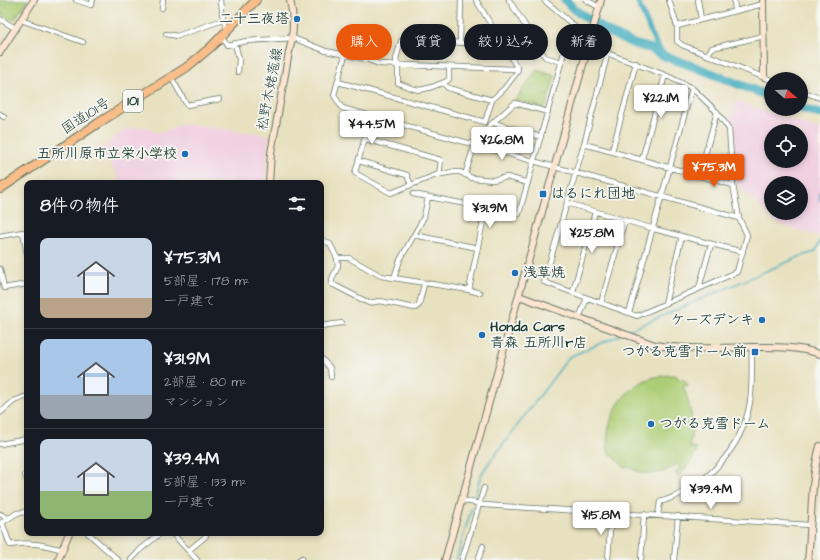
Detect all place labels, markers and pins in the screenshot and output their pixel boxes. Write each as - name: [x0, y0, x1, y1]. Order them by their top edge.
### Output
- place label: 二十三夜塔: [219, 9, 289, 29]
- marker: 二十三夜塔: [292, 14, 302, 24]
- pin: ¥22.1M: [628, 85, 694, 119]
- pin: ¥44.5M: [339, 111, 405, 145]
- pin: ¥26.8M: [469, 127, 535, 161]
- place label: 五所川原市立栄小学校: [37, 144, 177, 164]
- marker: 五所川原市立栄小学校: [180, 149, 190, 159]
- pin: ¥75.3M: [681, 154, 747, 188]
- place label: はるにれ団地: [551, 184, 635, 204]
- marker: はるにれ団地: [538, 189, 548, 199]
- pin: ¥31.9M: [457, 195, 523, 229]
- pin: ¥25.8M: [559, 220, 625, 254]
- place label: 浅草焼: [523, 263, 566, 283]
- marker: 浅草焼: [510, 268, 520, 278]
- place label: ケーズデンキ: [671, 310, 754, 330]
- marker: ケーズデンキ: [757, 315, 767, 325]
- place label: Honda Cars 青森 五所川r店: [490, 317, 587, 353]
- marker: Honda Cars 青森 五所川r店: [477, 330, 487, 340]
- place label: つがる克雪ドーム前: [622, 342, 747, 362]
- marker: つがる克雪ドーム前: [750, 347, 760, 357]
- place label: つがる克雪ドーム: [659, 414, 770, 434]
- marker: つがる克雪ドーム: [646, 419, 656, 429]
- pin: ¥39.4M: [678, 476, 744, 510]
- pin: ¥15.8M: [568, 502, 634, 536]

